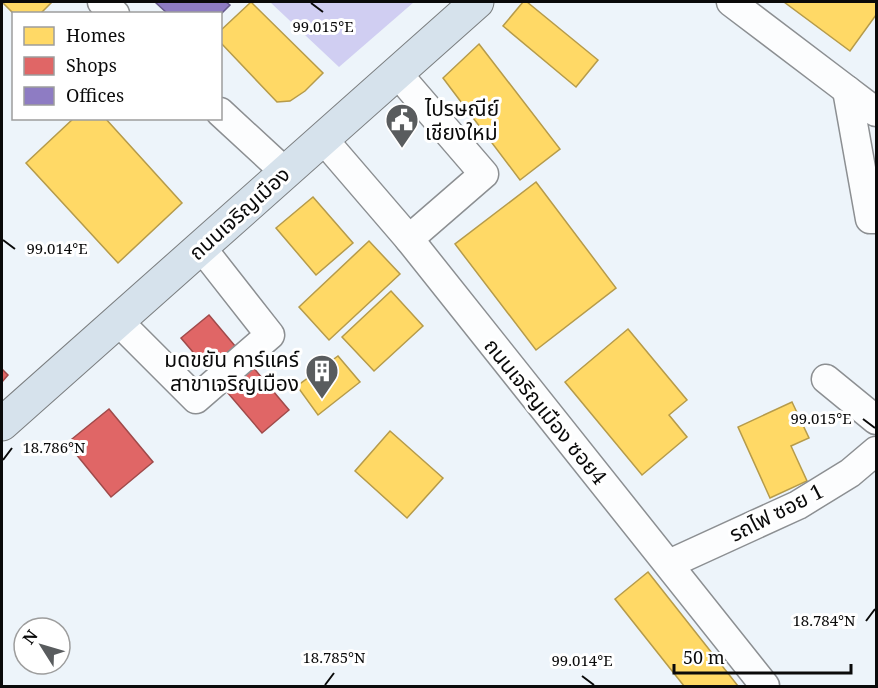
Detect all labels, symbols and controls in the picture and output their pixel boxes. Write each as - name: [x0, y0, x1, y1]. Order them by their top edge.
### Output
- legend: [12, 12, 222, 120]
- text: 99.015°E: [292, 16, 354, 36]
- text: Homes: [66, 23, 125, 47]
- text: Shops: [66, 53, 117, 77]
- text: Offices: [66, 83, 124, 107]
- place label: ไปรษณีย์ เชียงใหม่: [424, 94, 499, 146]
- public building icon: ไปรษณีย์ เชียงใหม่: [384, 102, 420, 149]
- street label: ถนนเจริญเมือง: [182, 160, 296, 266]
- text: 99.014°E: [26, 238, 88, 258]
- street label: ถนนเจริญเมือง ซอย4: [478, 332, 614, 490]
- place label: มดขยัน คาร์แคร์ สาขาเจริญเมือง: [164, 345, 300, 397]
- building icon: มดขยัน คาร์แคร์ สาขาเจริญเมือง: [304, 353, 340, 400]
- text: 99.015°E: [790, 408, 852, 428]
- text: 18.786°N: [22, 437, 86, 457]
- street label: รถไฟ ซอย 1: [724, 476, 828, 548]
- text: 18.784°N: [792, 610, 856, 630]
- north arrow: [12, 616, 72, 676]
- text: N: [17, 625, 43, 649]
- scale bar: [674, 637, 851, 675]
- text: 50 m: [683, 645, 725, 669]
- text: 18.785°N: [302, 647, 366, 667]
- text: 99.014°E: [551, 650, 613, 670]

